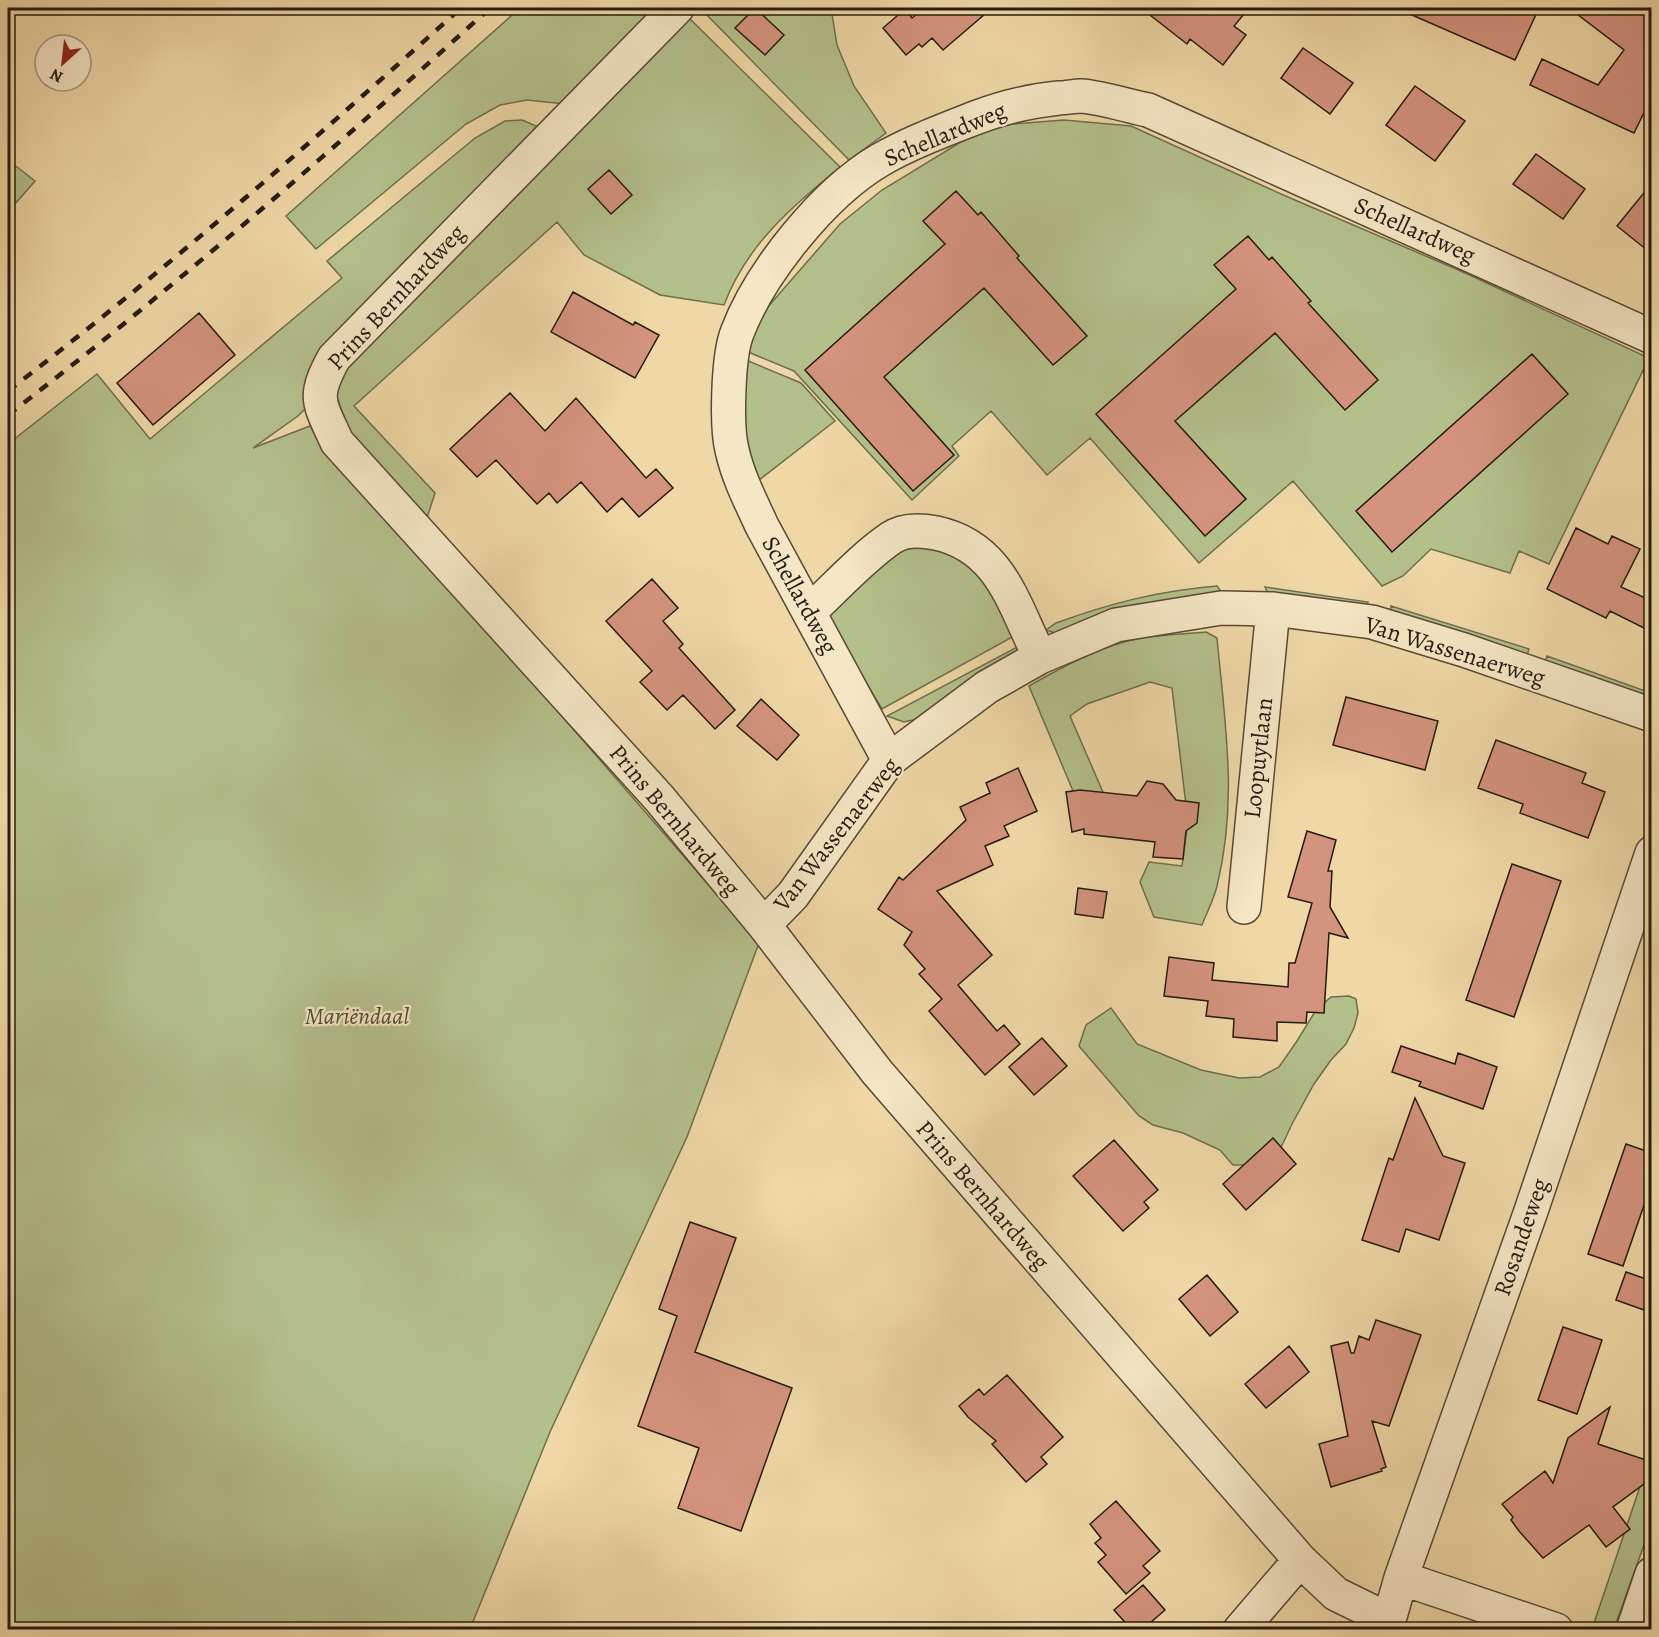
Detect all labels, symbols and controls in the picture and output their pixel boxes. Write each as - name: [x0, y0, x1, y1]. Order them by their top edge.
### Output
- north arrow: [33, 33, 93, 93]
- text: N: [46, 63, 67, 88]
- street label: Schellardweg: [879, 94, 1011, 174]
- street label: Schellardweg: [1349, 189, 1481, 271]
- street label: Prins Bernhardweg: [320, 217, 472, 377]
- street label: Schellardweg: [755, 530, 845, 660]
- street label: Van Wassenaerweg: [1360, 608, 1549, 694]
- street label: Loopuytlaan: [1236, 696, 1280, 820]
- street label: Prins Bernhardweg: [602, 737, 748, 903]
- street label: Van Wassenaerweg: [765, 750, 906, 918]
- park label: Mariëndaal: [305, 1000, 409, 1032]
- street label: Prins Bernhardweg: [909, 1113, 1057, 1277]
- street label: Rosandeweg: [1486, 1174, 1556, 1300]

